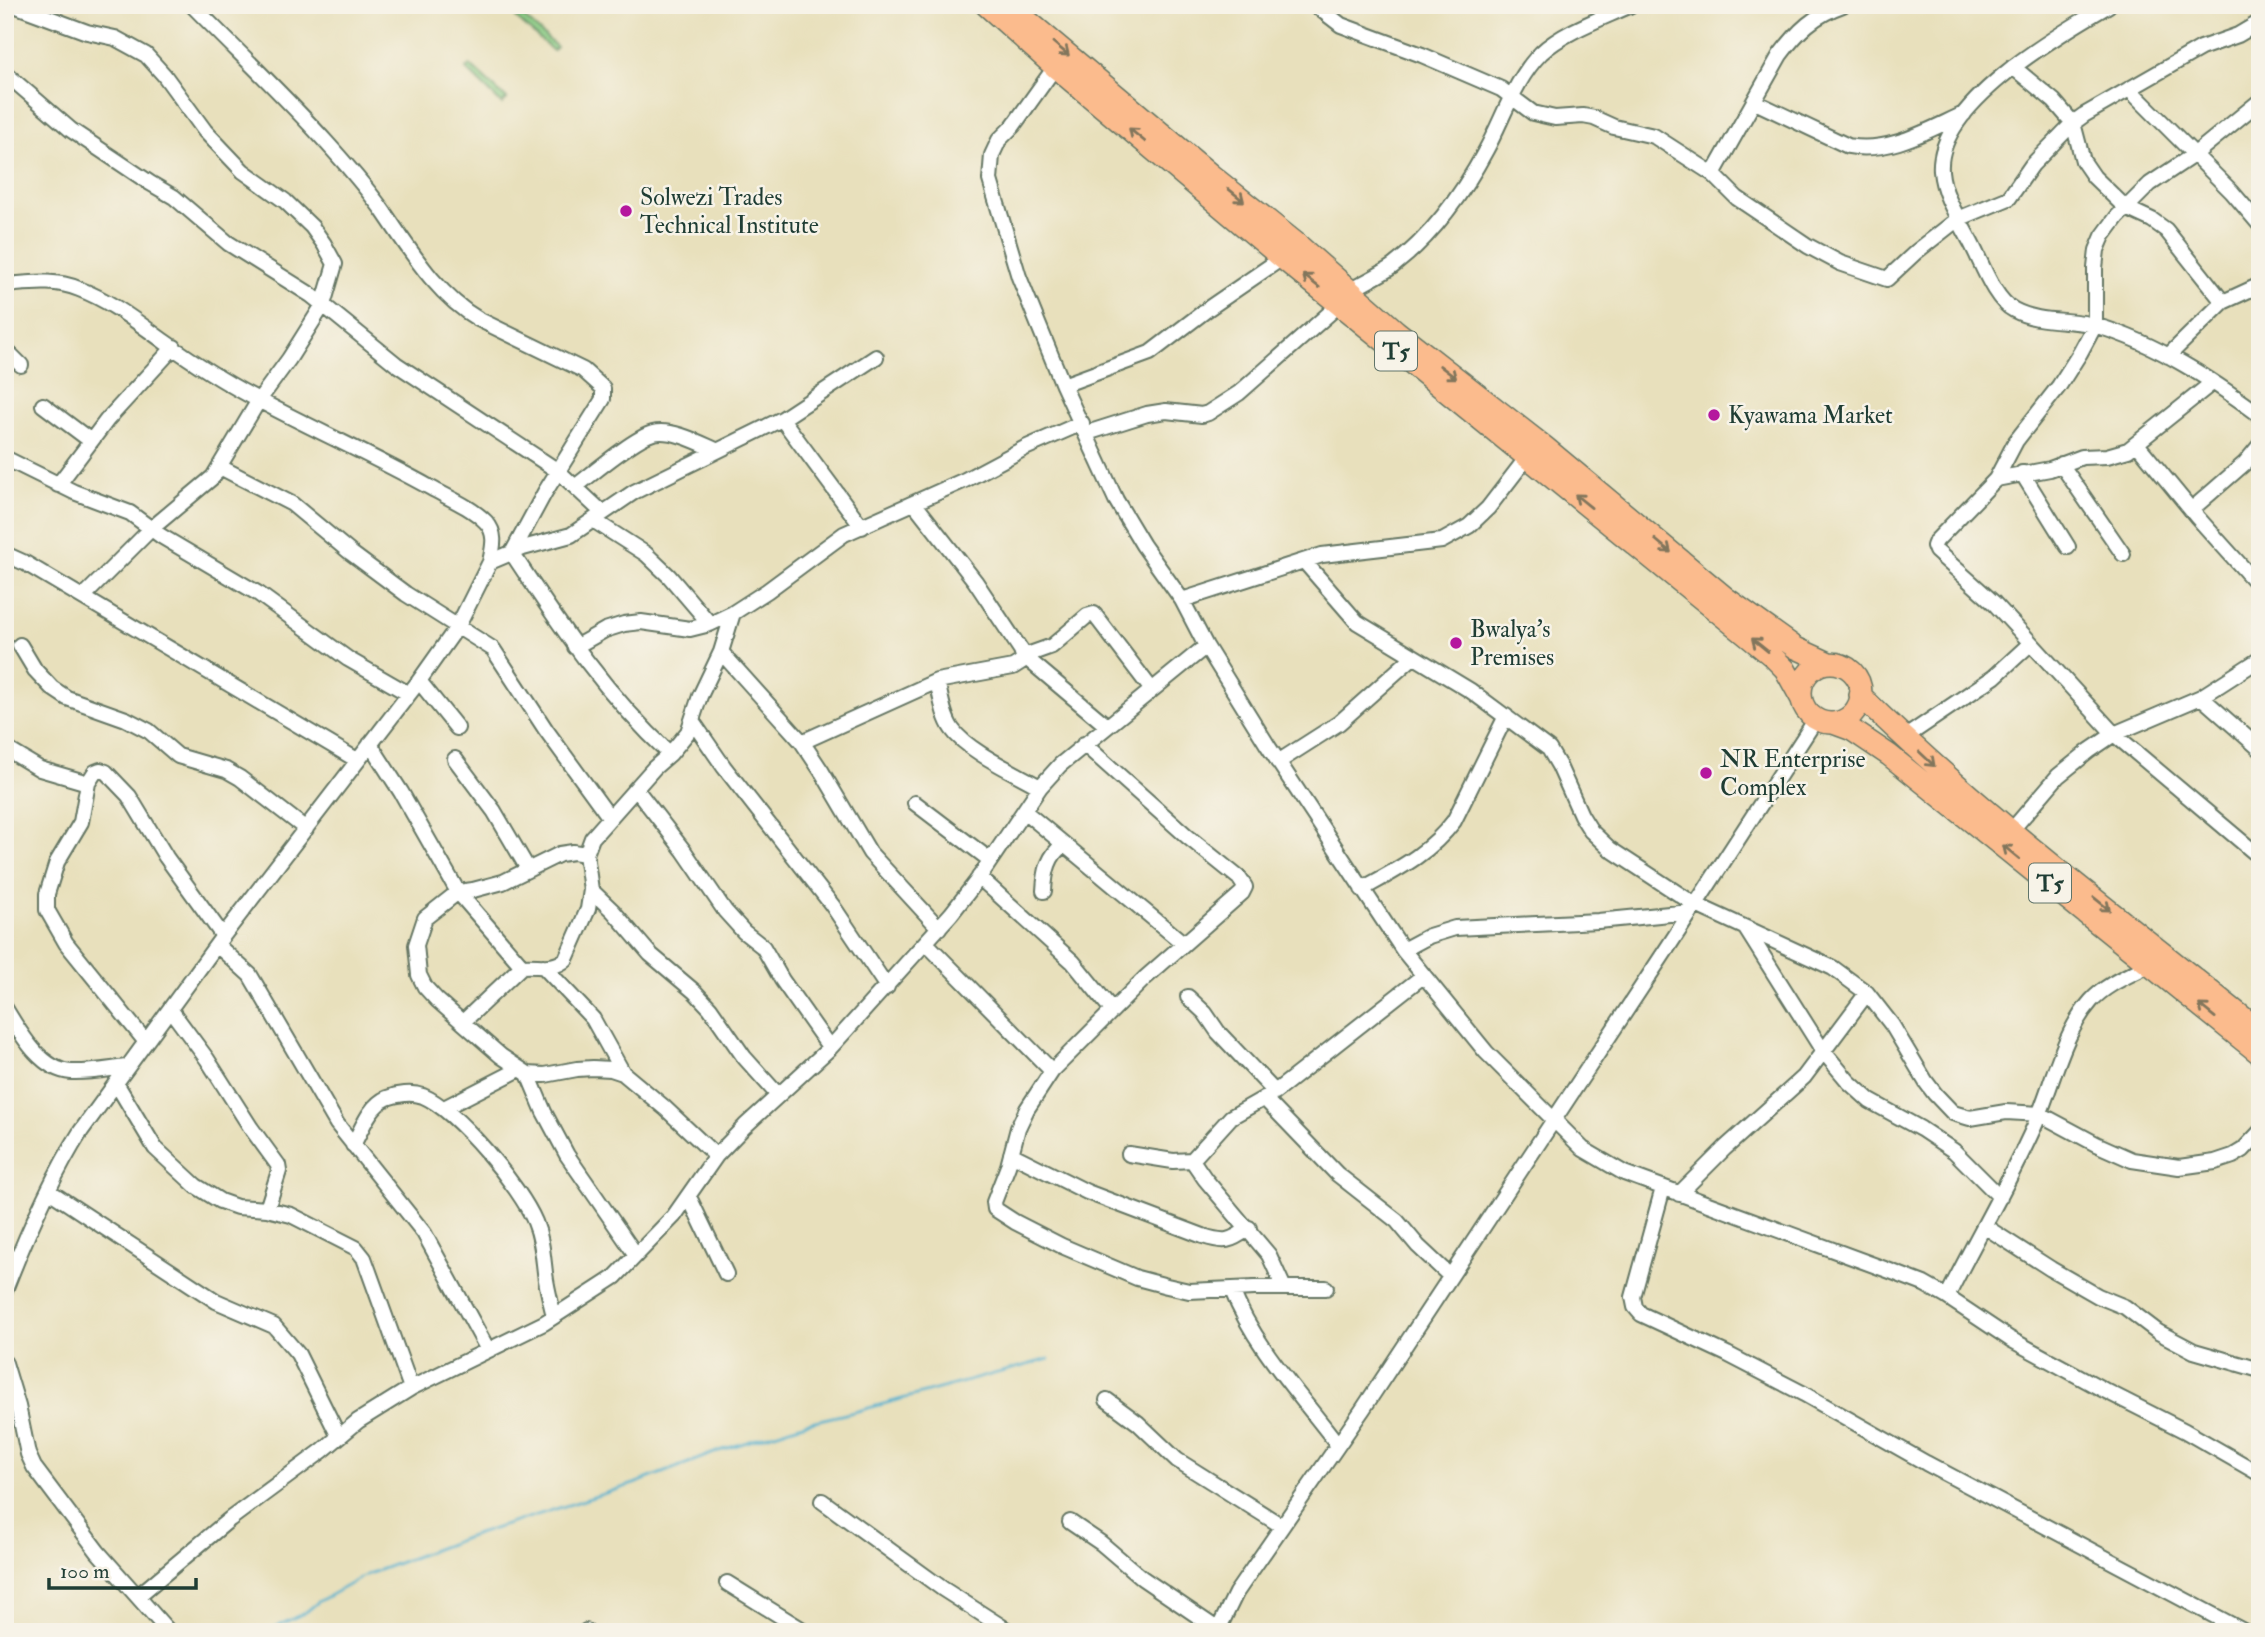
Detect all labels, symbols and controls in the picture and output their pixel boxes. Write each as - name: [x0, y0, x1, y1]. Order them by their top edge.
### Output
- one-way arrow: [1052, 41, 1070, 57]
- one-way arrow: [1128, 127, 1146, 143]
- place label: Solwezi Trades Technical Institute: [640, 182, 819, 241]
- one-way arrow: [1226, 187, 1244, 203]
- marker: Solwezi Trades Technical Institute: [618, 203, 634, 219]
- one-way arrow: [1303, 274, 1321, 289]
- road number: T5: [1375, 332, 1417, 370]
- one-way arrow: [1439, 364, 1457, 380]
- place label: Kyawama Market: [1728, 400, 1893, 431]
- marker: Kyawama Market: [1706, 407, 1722, 423]
- one-way arrow: [1575, 493, 1593, 509]
- one-way arrow: [1654, 538, 1672, 554]
- place label: Bwalya's Premises: [1470, 614, 1554, 673]
- marker: Bwalya's Premises: [1448, 635, 1464, 651]
- one-way arrow: [1751, 638, 1769, 653]
- place label: NR Enterprise Complex: [1720, 744, 1866, 803]
- one-way arrow: [1918, 751, 1935, 768]
- marker: NR Enterprise Complex: [1698, 765, 1714, 781]
- one-way arrow: [2002, 845, 2021, 860]
- road number: T5: [2029, 863, 2071, 902]
- one-way arrow: [2093, 897, 2111, 912]
- one-way arrow: [2198, 1003, 2216, 1018]
- scale bar: [49, 1546, 196, 1590]
- text: 100 m: [60, 1558, 110, 1585]

